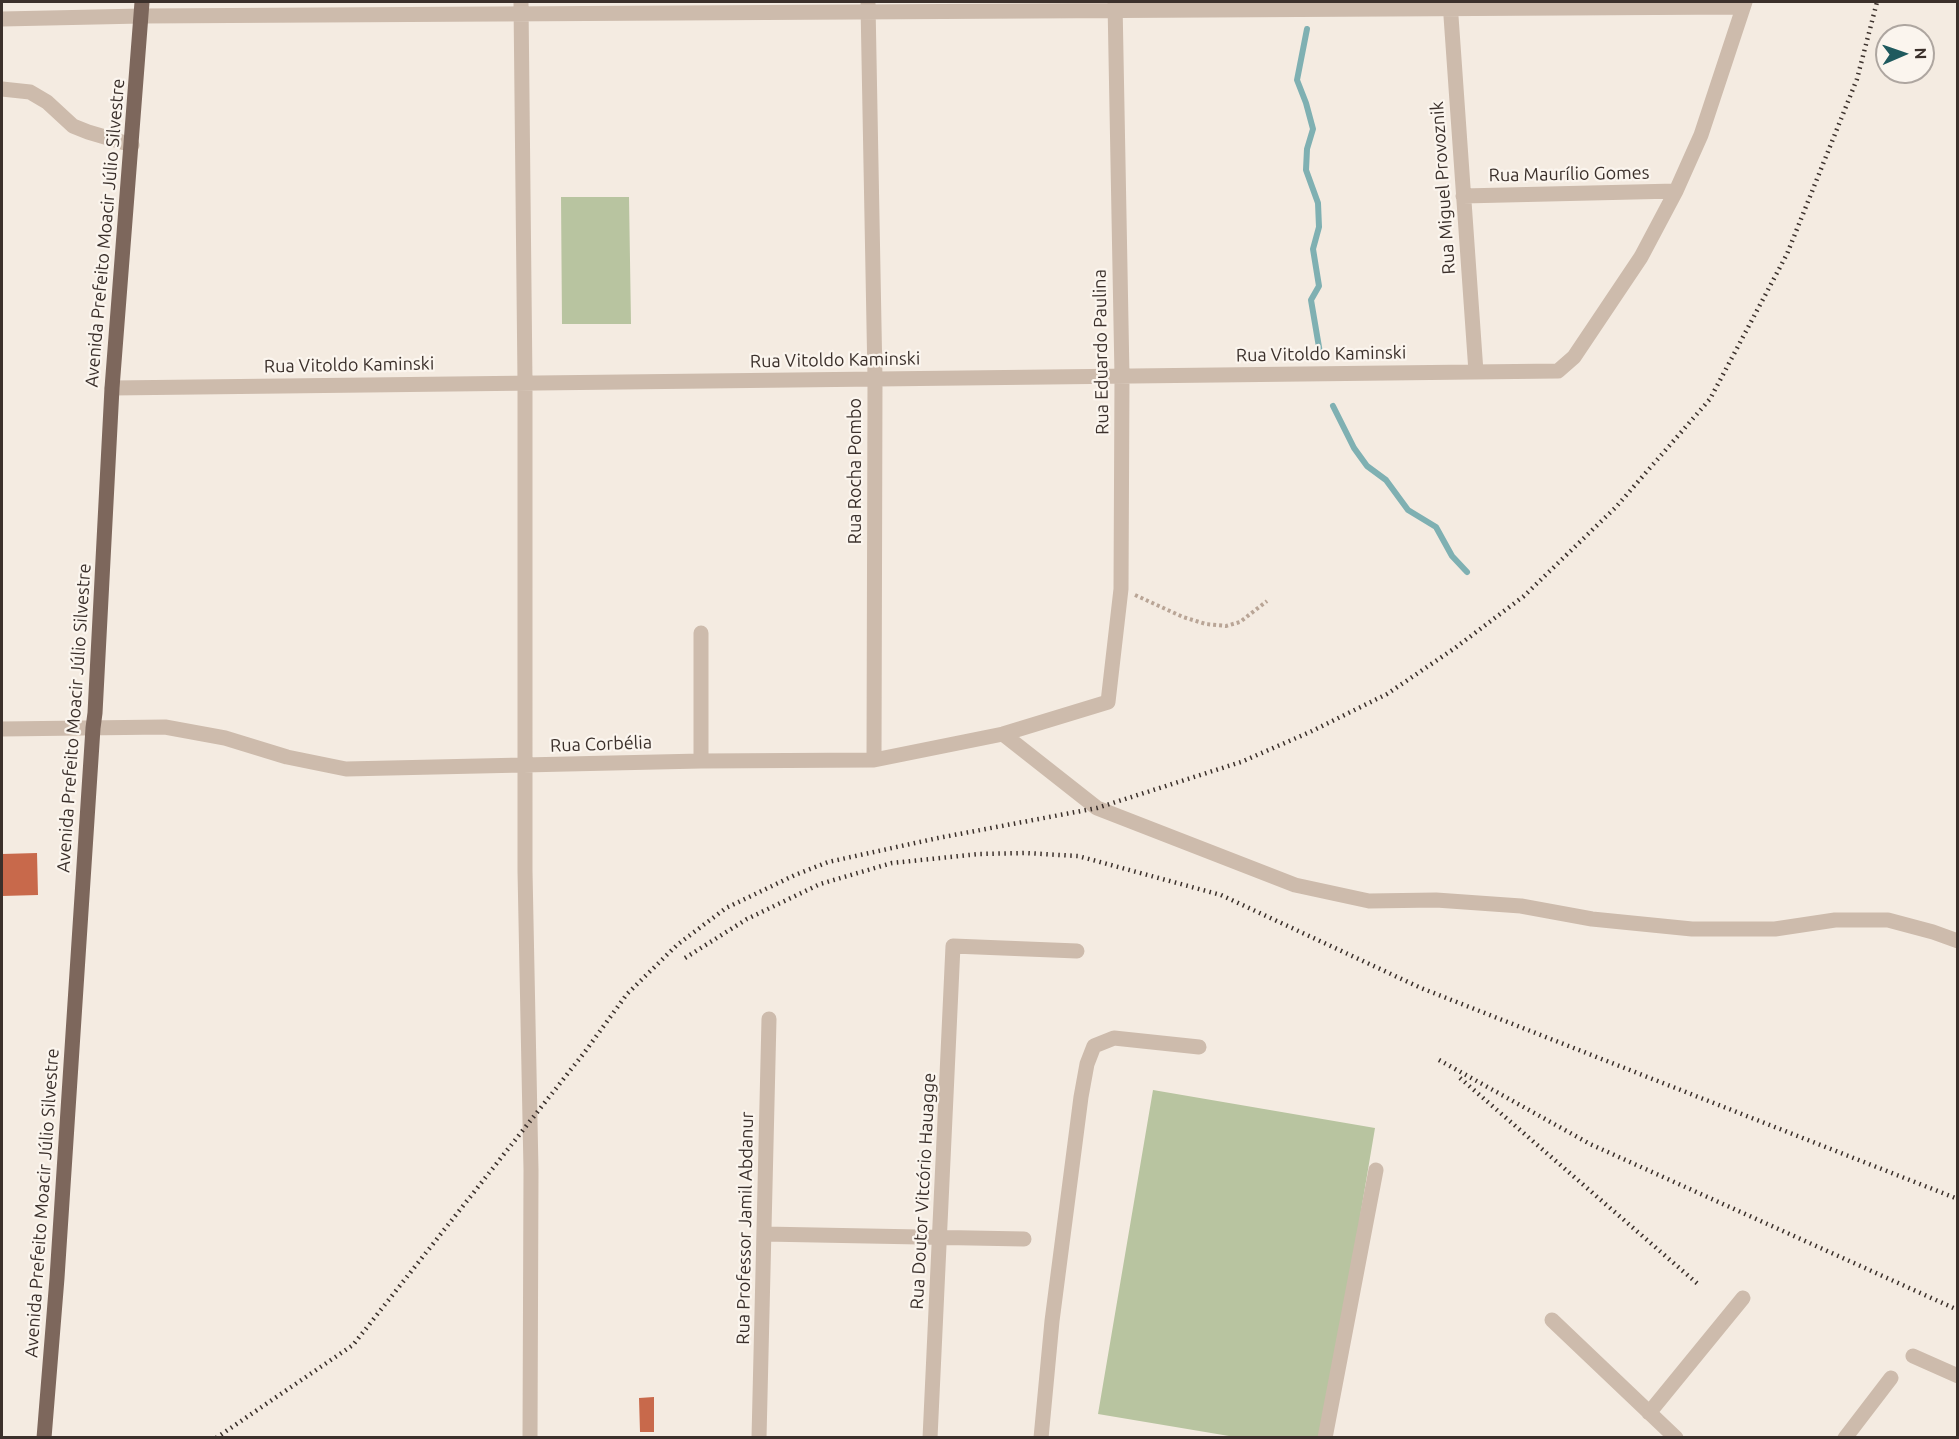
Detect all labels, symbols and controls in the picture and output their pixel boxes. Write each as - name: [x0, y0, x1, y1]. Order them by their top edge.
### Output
- north arrow: [1875, 24, 1935, 84]
- text: N: [1912, 47, 1930, 60]
- street label: Avenida Prefeito Moacir Júlio Silvestre: [81, 78, 129, 388]
- street label: Rua Miguel Provoznik: [1426, 101, 1460, 275]
- street label: Rua Maurílio Gomes: [1488, 162, 1650, 186]
- street label: Rua Eduardo Paulina: [1089, 269, 1113, 435]
- street label: Rua Vitoldo Kaminski: [1236, 342, 1406, 366]
- street label: Rua Vitoldo Kaminski: [750, 348, 920, 372]
- street label: Rua Vitoldo Kaminski: [264, 353, 434, 377]
- street label: Rua Rocha Pombo: [844, 398, 866, 544]
- street label: Avenida Prefeito Moacir Júlio Silvestre: [52, 563, 96, 873]
- street label: Rua Corbélia: [550, 731, 652, 757]
- street label: Avenida Prefeito Moacir Júlio Silvestre: [20, 1048, 64, 1358]
- street label: Rua Doutor Vitcório Hauagge: [906, 1072, 940, 1310]
- street label: Rua Professor Jamil Abdanur: [732, 1111, 758, 1345]

